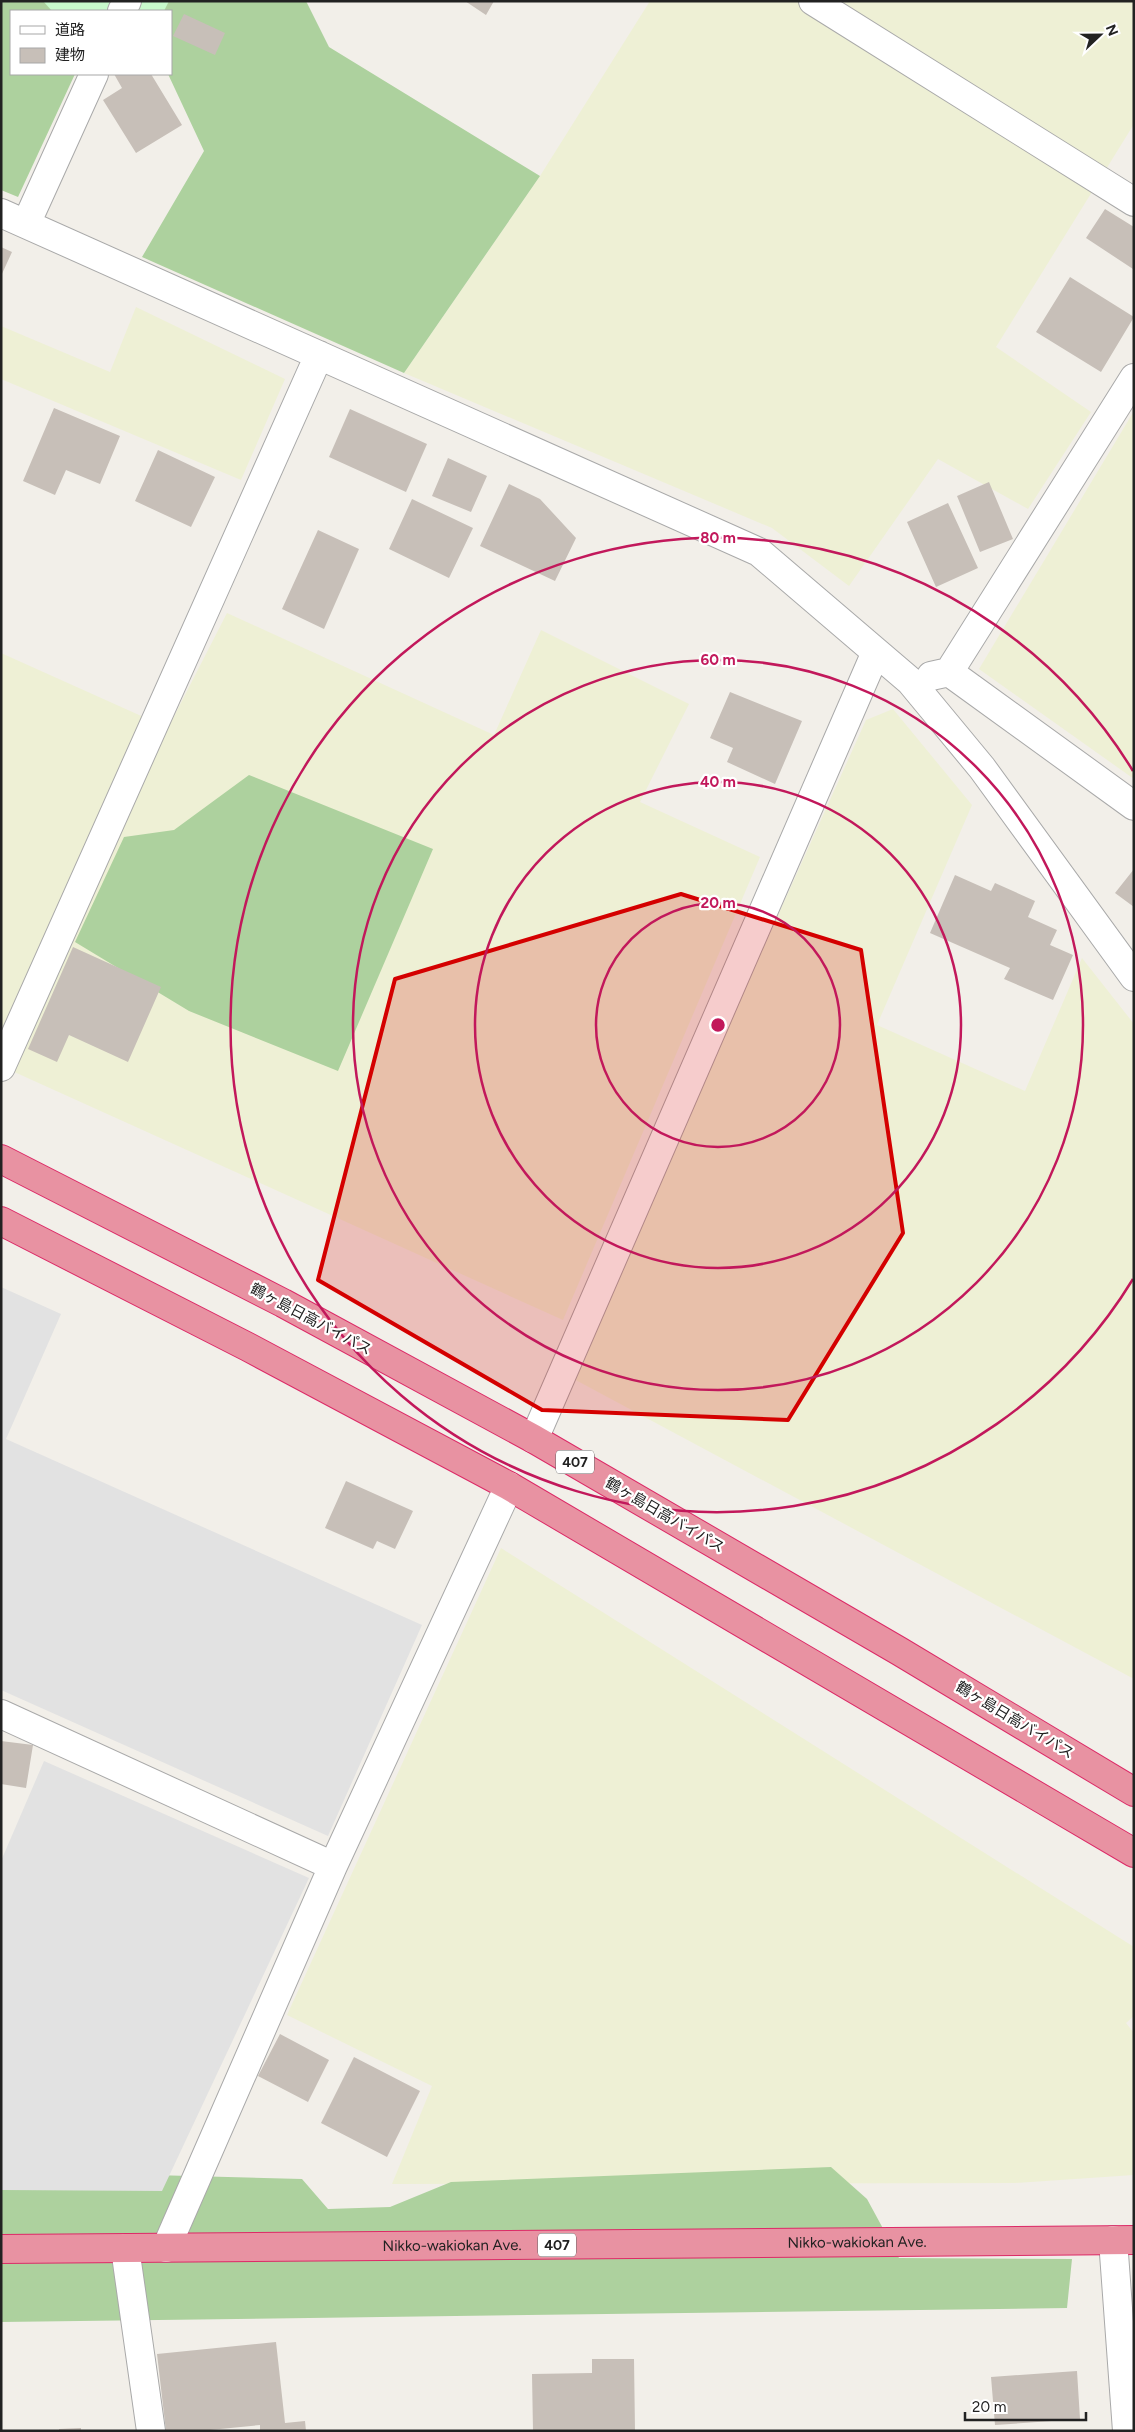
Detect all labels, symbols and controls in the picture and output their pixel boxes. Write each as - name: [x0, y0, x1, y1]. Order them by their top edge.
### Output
- legend: [10, 10, 172, 75]
- north arrow: [1075, 10, 1125, 60]
- text: 道路: [55, 21, 85, 39]
- text: N: [1102, 22, 1121, 39]
- text: 建物: [55, 46, 85, 64]
- text: 80 m: [700, 529, 736, 547]
- text: 60 m: [700, 651, 736, 669]
- text: 40 m: [700, 773, 736, 791]
- text: 20 m: [700, 894, 736, 912]
- centre of rings: [709, 1016, 727, 1034]
- street label: 鶴ヶ島日高バイパス: [247, 1279, 375, 1359]
- road number: 407: [556, 1450, 594, 1474]
- street label: 鶴ヶ島日高バイパス: [602, 1474, 728, 1556]
- street label: 鶴ヶ島日高バイパス: [953, 1678, 1077, 1762]
- street label: Nikko-wakiokan Ave.: [787, 2233, 927, 2252]
- road number: 407: [538, 2234, 576, 2256]
- street label: Nikko-wakiokan Ave.: [382, 2236, 522, 2255]
- scale bar: [965, 2390, 1086, 2422]
- text: 20 m: [972, 2398, 1006, 2416]

